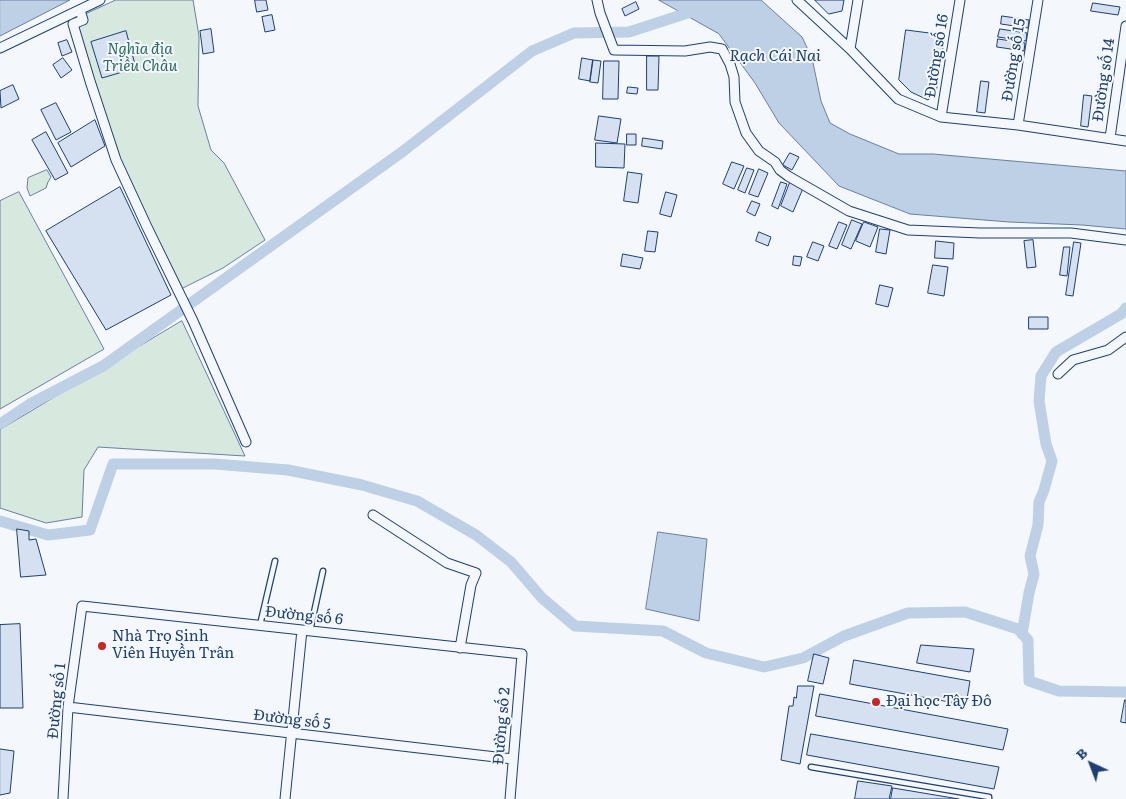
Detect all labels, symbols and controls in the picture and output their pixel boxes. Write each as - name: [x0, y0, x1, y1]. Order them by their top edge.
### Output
- street label: Đường số 16: [922, 13, 952, 99]
- street label: Đường số 15: [999, 17, 1029, 103]
- street label: Đường số 14: [1089, 37, 1119, 123]
- park label: Nghĩa địa Triều Châu: [103, 41, 177, 76]
- water label: Rạch Cái Nai: [729, 46, 821, 66]
- street label: Đường số 6: [264, 603, 344, 629]
- place label: Nhà Trọ Sinh Viên Huyền Trân: [112, 628, 234, 663]
- marker: Nhà Trọ Sinh Viên Huyền Trân: [96, 640, 108, 652]
- street label: Đường số 1: [44, 662, 70, 740]
- street label: Đường số 2: [490, 686, 514, 766]
- place label: Đại học Tây Đô: [886, 693, 992, 711]
- marker: Đại học Tây Đô: [870, 696, 882, 708]
- street label: Đường số 5: [252, 706, 332, 734]
- north arrow: [1066, 739, 1116, 789]
- text: B: [1070, 742, 1091, 764]

